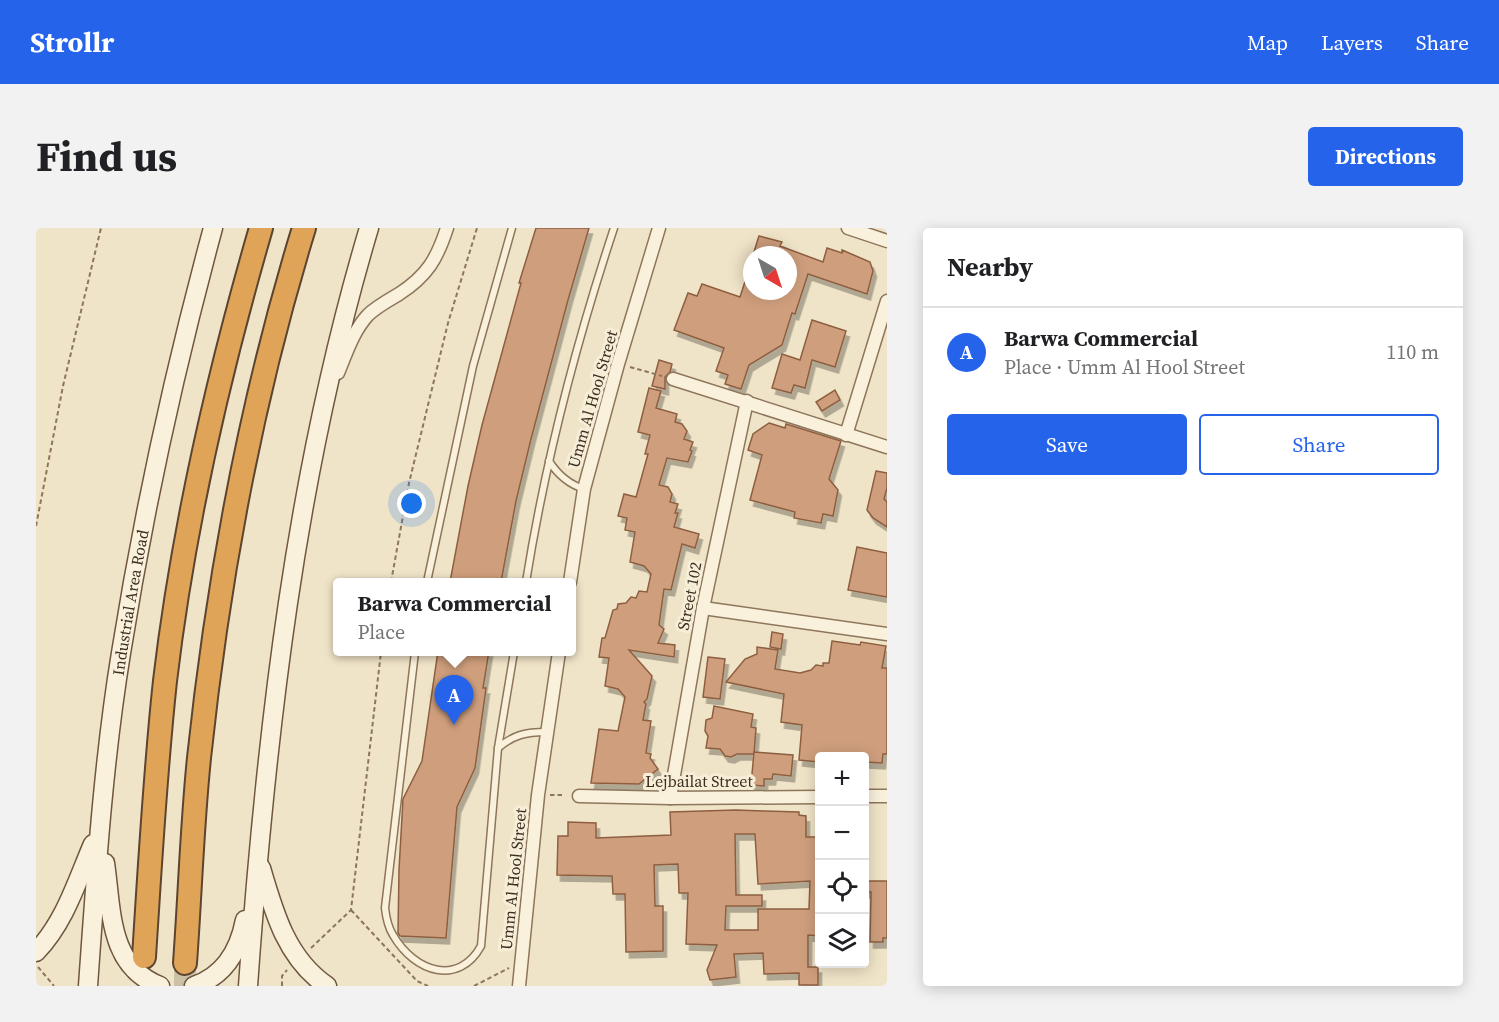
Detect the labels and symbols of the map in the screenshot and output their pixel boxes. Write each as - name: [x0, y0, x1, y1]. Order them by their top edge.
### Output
- north arrow: [743, 246, 797, 300]
- street label: Umm Al Hool Street: [562, 327, 622, 470]
- your location: [397, 489, 426, 518]
- street label: Industrial Area Road: [107, 528, 154, 677]
- street label: Street 102: [672, 560, 706, 632]
- pin: A: [434, 676, 474, 725]
- street label: Lejbailat Street: [645, 770, 753, 792]
- street label: Umm Al Hool Street: [495, 806, 531, 951]

